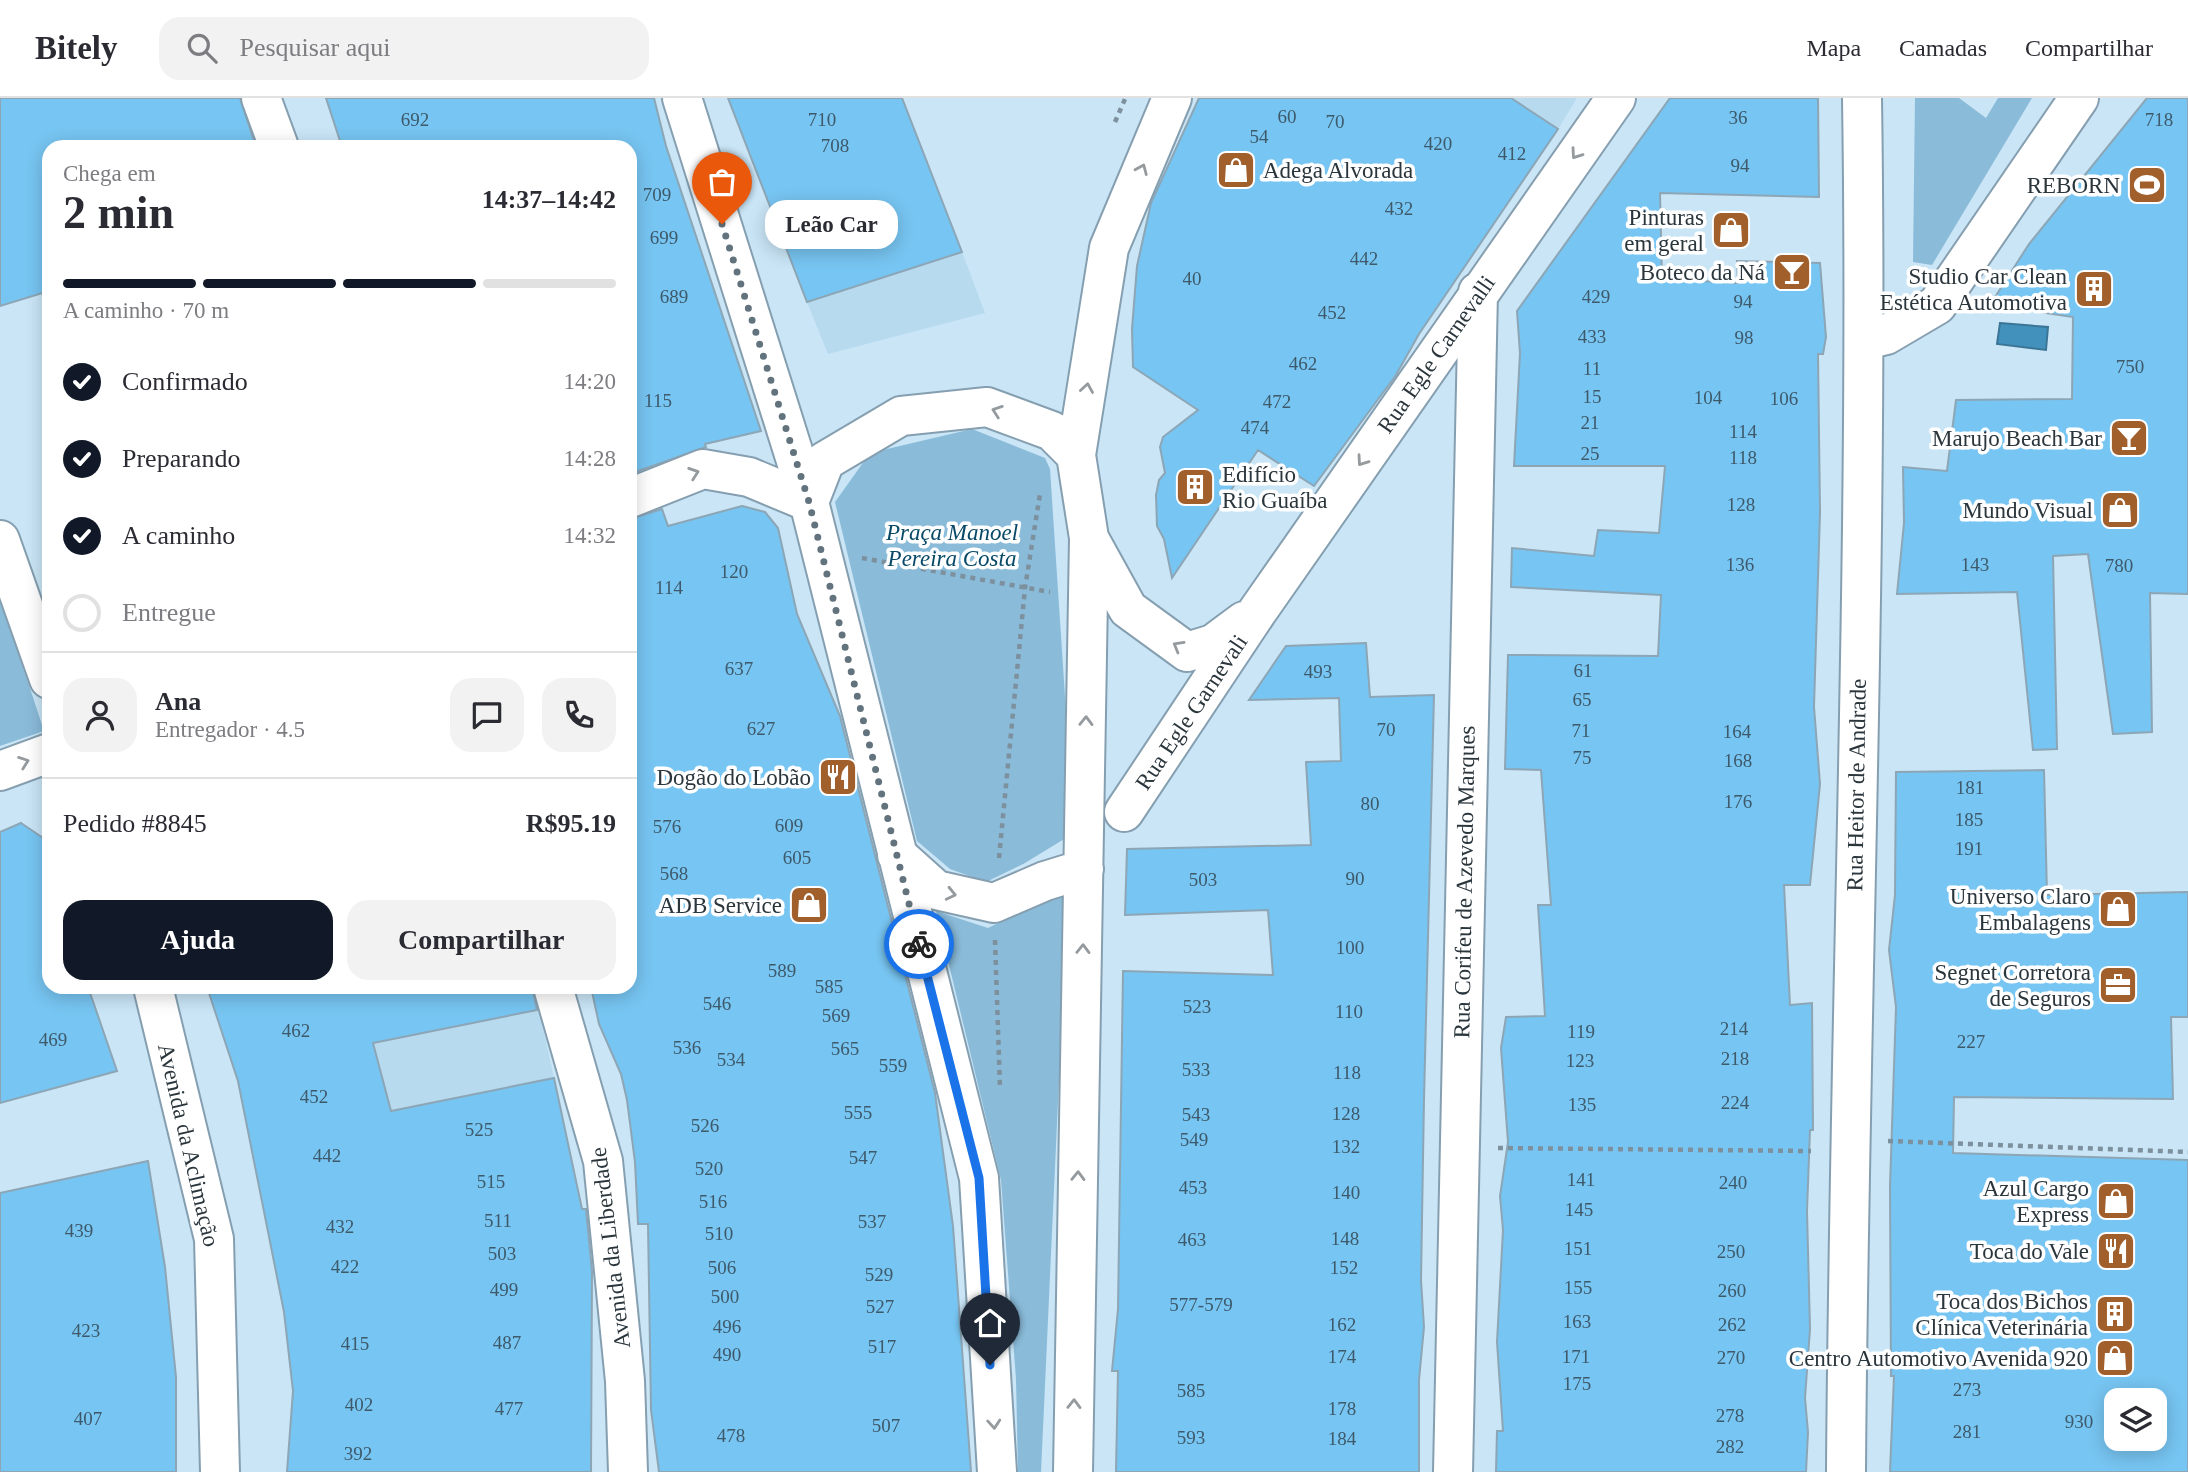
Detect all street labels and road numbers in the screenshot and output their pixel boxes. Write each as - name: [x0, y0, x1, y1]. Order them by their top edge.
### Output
- street label: Rua Egle Carnevalli: [1373, 271, 1500, 438]
- street label: Rua Egle Garnevali: [1130, 630, 1252, 794]
- street label: Rua Heitor de Andrade: [1842, 678, 1871, 892]
- street label: Rua Corifeu de Azevedo Marques: [1449, 725, 1480, 1039]
- street label: Avenida da Aclimação: [153, 1041, 224, 1249]
- street label: Avenida da Liberdade: [586, 1146, 635, 1350]

